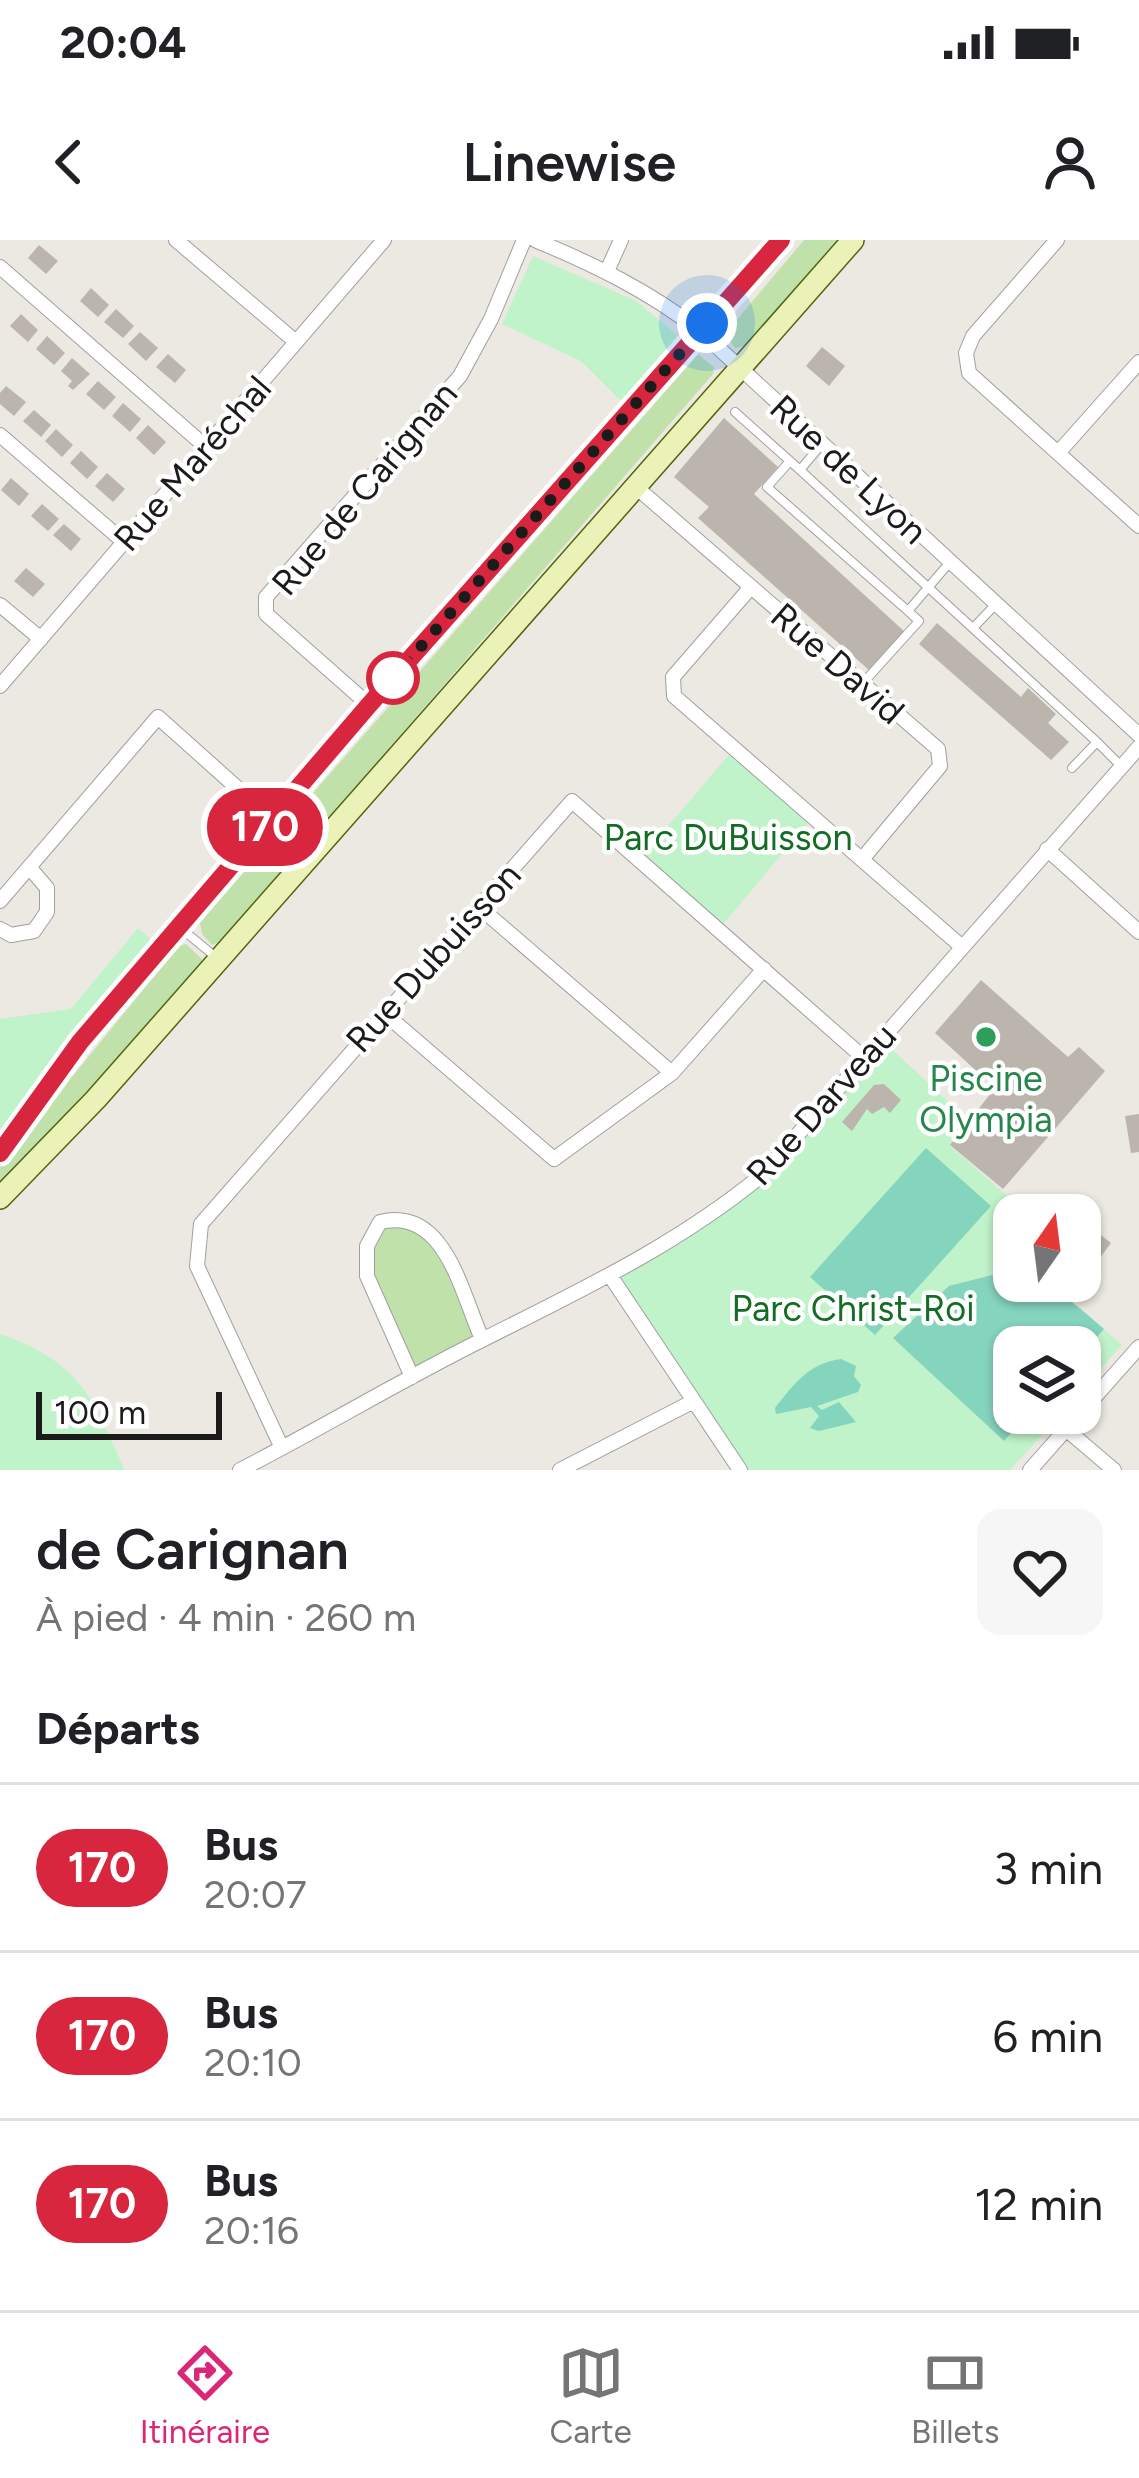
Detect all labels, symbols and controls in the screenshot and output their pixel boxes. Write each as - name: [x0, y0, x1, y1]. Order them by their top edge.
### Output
- text: 20:04: [60, 15, 186, 69]
- icon: back: [36, 129, 102, 195]
- icon: person: [1037, 129, 1103, 195]
- text: Linewise: [463, 130, 676, 195]
- your location: [677, 293, 737, 353]
- street label: Rue Maréchal: [105, 367, 280, 560]
- street label: Rue de Carignan: [263, 373, 466, 604]
- street label: Rue de Lyon: [761, 386, 936, 553]
- street label: Rue David: [762, 594, 913, 733]
- unlabelled marker: [368, 653, 418, 703]
- line badge: 170: [196, 788, 334, 866]
- text: 170: [231, 801, 299, 852]
- park label: Parc DuBuisson: [603, 816, 853, 859]
- street label: Rue Dubuisson: [337, 854, 530, 1061]
- street label: Rue Darveau: [738, 1015, 905, 1194]
- marker: Piscine Olympia: [973, 1024, 999, 1050]
- place label: Piscine Olympia: [919, 1057, 1053, 1141]
- north arrow: [993, 1194, 1101, 1302]
- map controls: [993, 1194, 1101, 1434]
- park label: Parc Christ-Roi: [731, 1287, 975, 1330]
- button: layers: [993, 1326, 1101, 1434]
- scale bar: [36, 1386, 222, 1439]
- text: 100 m: [54, 1393, 146, 1432]
- button: heart: [977, 1509, 1103, 1635]
- text: de Carignan: [36, 1515, 349, 1583]
- text: À pied · 4 min · 260 m: [36, 1594, 416, 1641]
- text: Départs: [36, 1701, 200, 1755]
- text: Bus: [204, 1817, 278, 1871]
- text: 3 min: [994, 1841, 1103, 1895]
- text: 170: [68, 1842, 136, 1893]
- text: 20:07: [204, 1871, 307, 1918]
- text: Bus: [204, 1985, 278, 2039]
- text: 6 min: [993, 2009, 1103, 2063]
- text: 170: [68, 2010, 136, 2061]
- text: 20:10: [204, 2039, 302, 2086]
- text: Bus: [204, 2153, 278, 2207]
- text: 12 min: [974, 2177, 1103, 2231]
- text: 170: [68, 2178, 136, 2229]
- text: 20:16: [204, 2207, 299, 2254]
- tab: Itinéraire: [140, 2340, 270, 2451]
- tab: Carte: [549, 2340, 632, 2451]
- tab: Billets: [911, 2340, 999, 2451]

